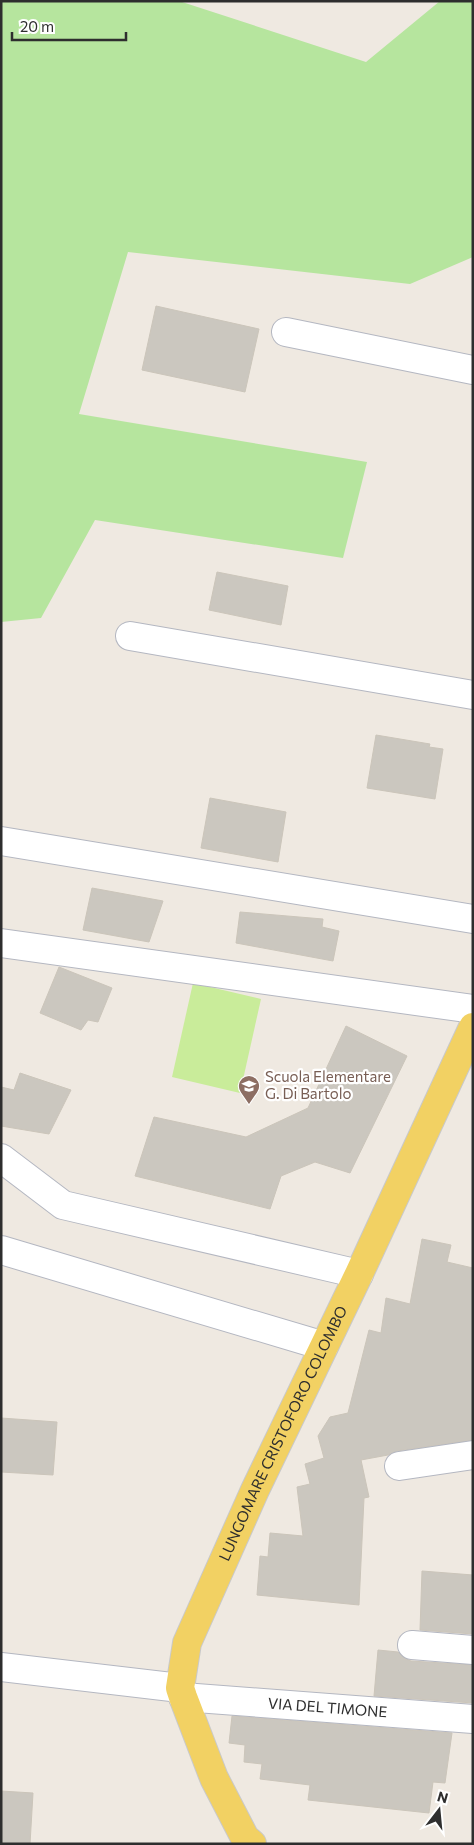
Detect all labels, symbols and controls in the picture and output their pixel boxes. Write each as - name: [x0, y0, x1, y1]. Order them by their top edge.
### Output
- scale bar: [12, 10, 126, 42]
- text: 20 m: [20, 17, 54, 35]
- place label: Scuola Elementare G. Di Bartolo: [265, 1067, 391, 1102]
- school or university icon: Scuola Elementare G. Di Bartolo: [237, 1074, 261, 1105]
- street label: LUNGOMARE CRISTOFORO COLOMBO: [215, 1303, 350, 1563]
- street label: VIA DEL TIMONE: [267, 1693, 388, 1720]
- north arrow: [414, 1785, 464, 1835]
- text: N: [435, 1787, 450, 1807]

